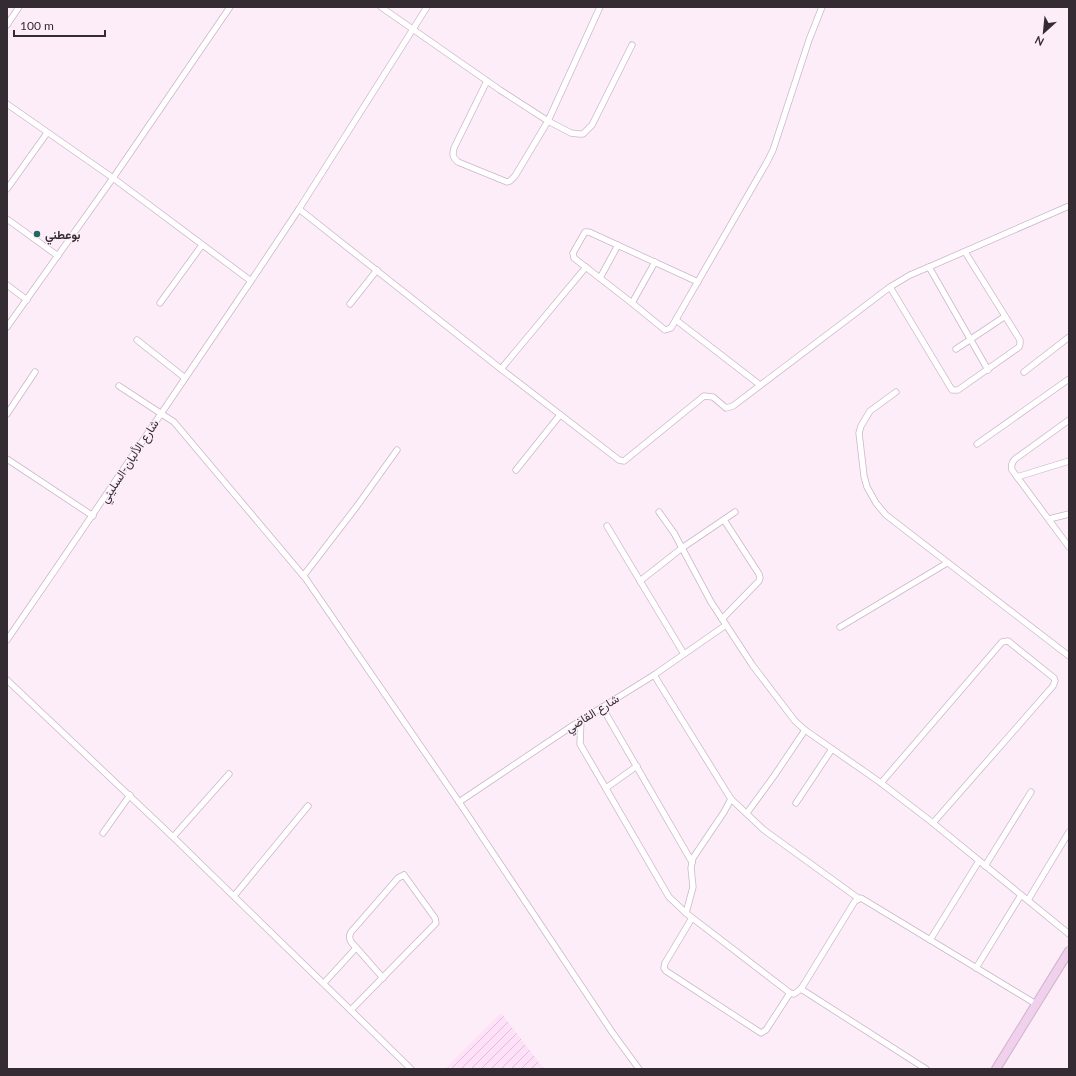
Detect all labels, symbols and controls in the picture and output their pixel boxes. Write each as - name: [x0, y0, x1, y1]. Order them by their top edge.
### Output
- scale bar: [14, 12, 105, 38]
- north arrow: [1024, 12, 1064, 52]
- text: 100 m: [20, 18, 54, 33]
- text: N: [1033, 34, 1046, 49]
- place label: بوعطني: [45, 227, 81, 245]
- marker: بوعطني: [32, 229, 42, 239]
- street label: شارع الألبان-السليني: [96, 416, 164, 507]
- street label: شارع القاضي: [562, 691, 623, 738]

